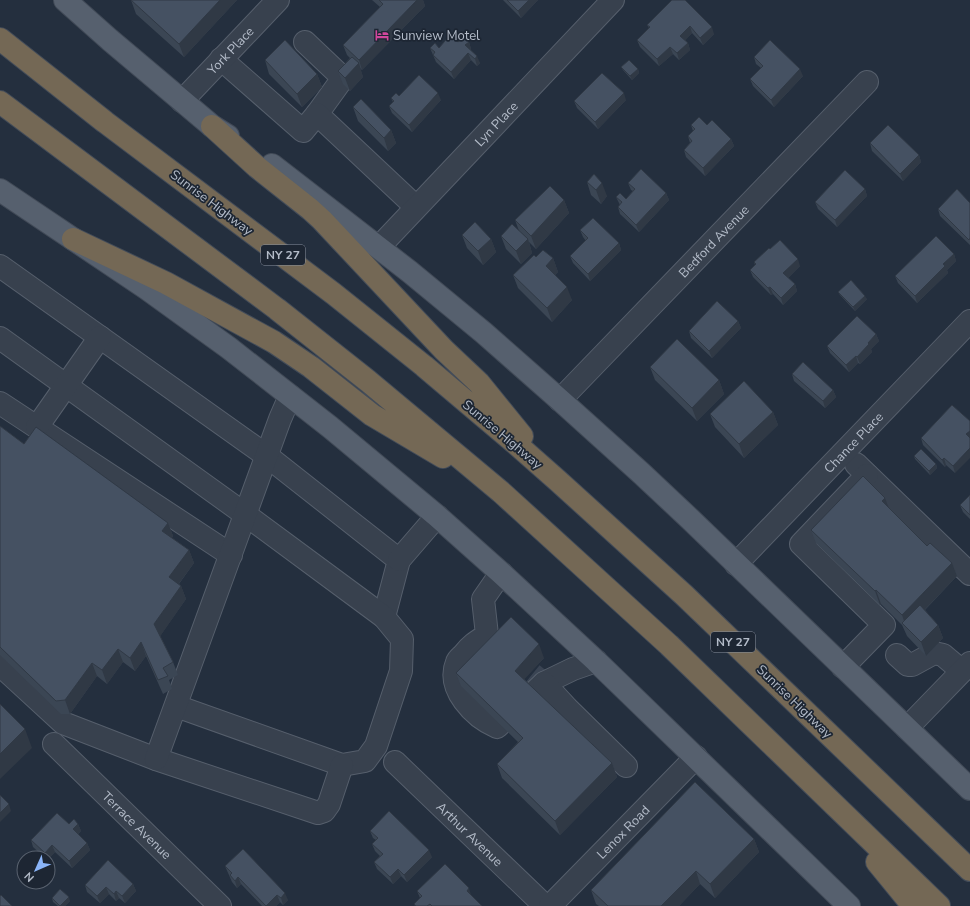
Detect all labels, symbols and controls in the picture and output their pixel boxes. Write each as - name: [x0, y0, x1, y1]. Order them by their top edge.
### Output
- street label: York Place: [203, 23, 258, 80]
- hotel icon: Sunview Motel: [374, 27, 390, 43]
- place label: Sunview Motel: [393, 27, 480, 45]
- street label: Lyn Place: [471, 98, 522, 151]
- street label: Sunrise Highway: [166, 166, 257, 240]
- street label: Bedford Avenue: [675, 201, 754, 282]
- road number: NY 27: [261, 245, 305, 265]
- street label: Sunrise Highway: [459, 396, 546, 474]
- street label: Chance Place: [820, 408, 888, 477]
- road number: NY 27: [711, 632, 755, 652]
- street label: Sunrise Highway: [752, 661, 836, 743]
- street label: Terrace Avenue: [98, 788, 175, 864]
- street label: Arthur Avenue: [432, 798, 507, 871]
- street label: Lenox Road: [593, 802, 654, 863]
- north arrow: [16, 850, 56, 890]
- text: N: [21, 869, 37, 885]

